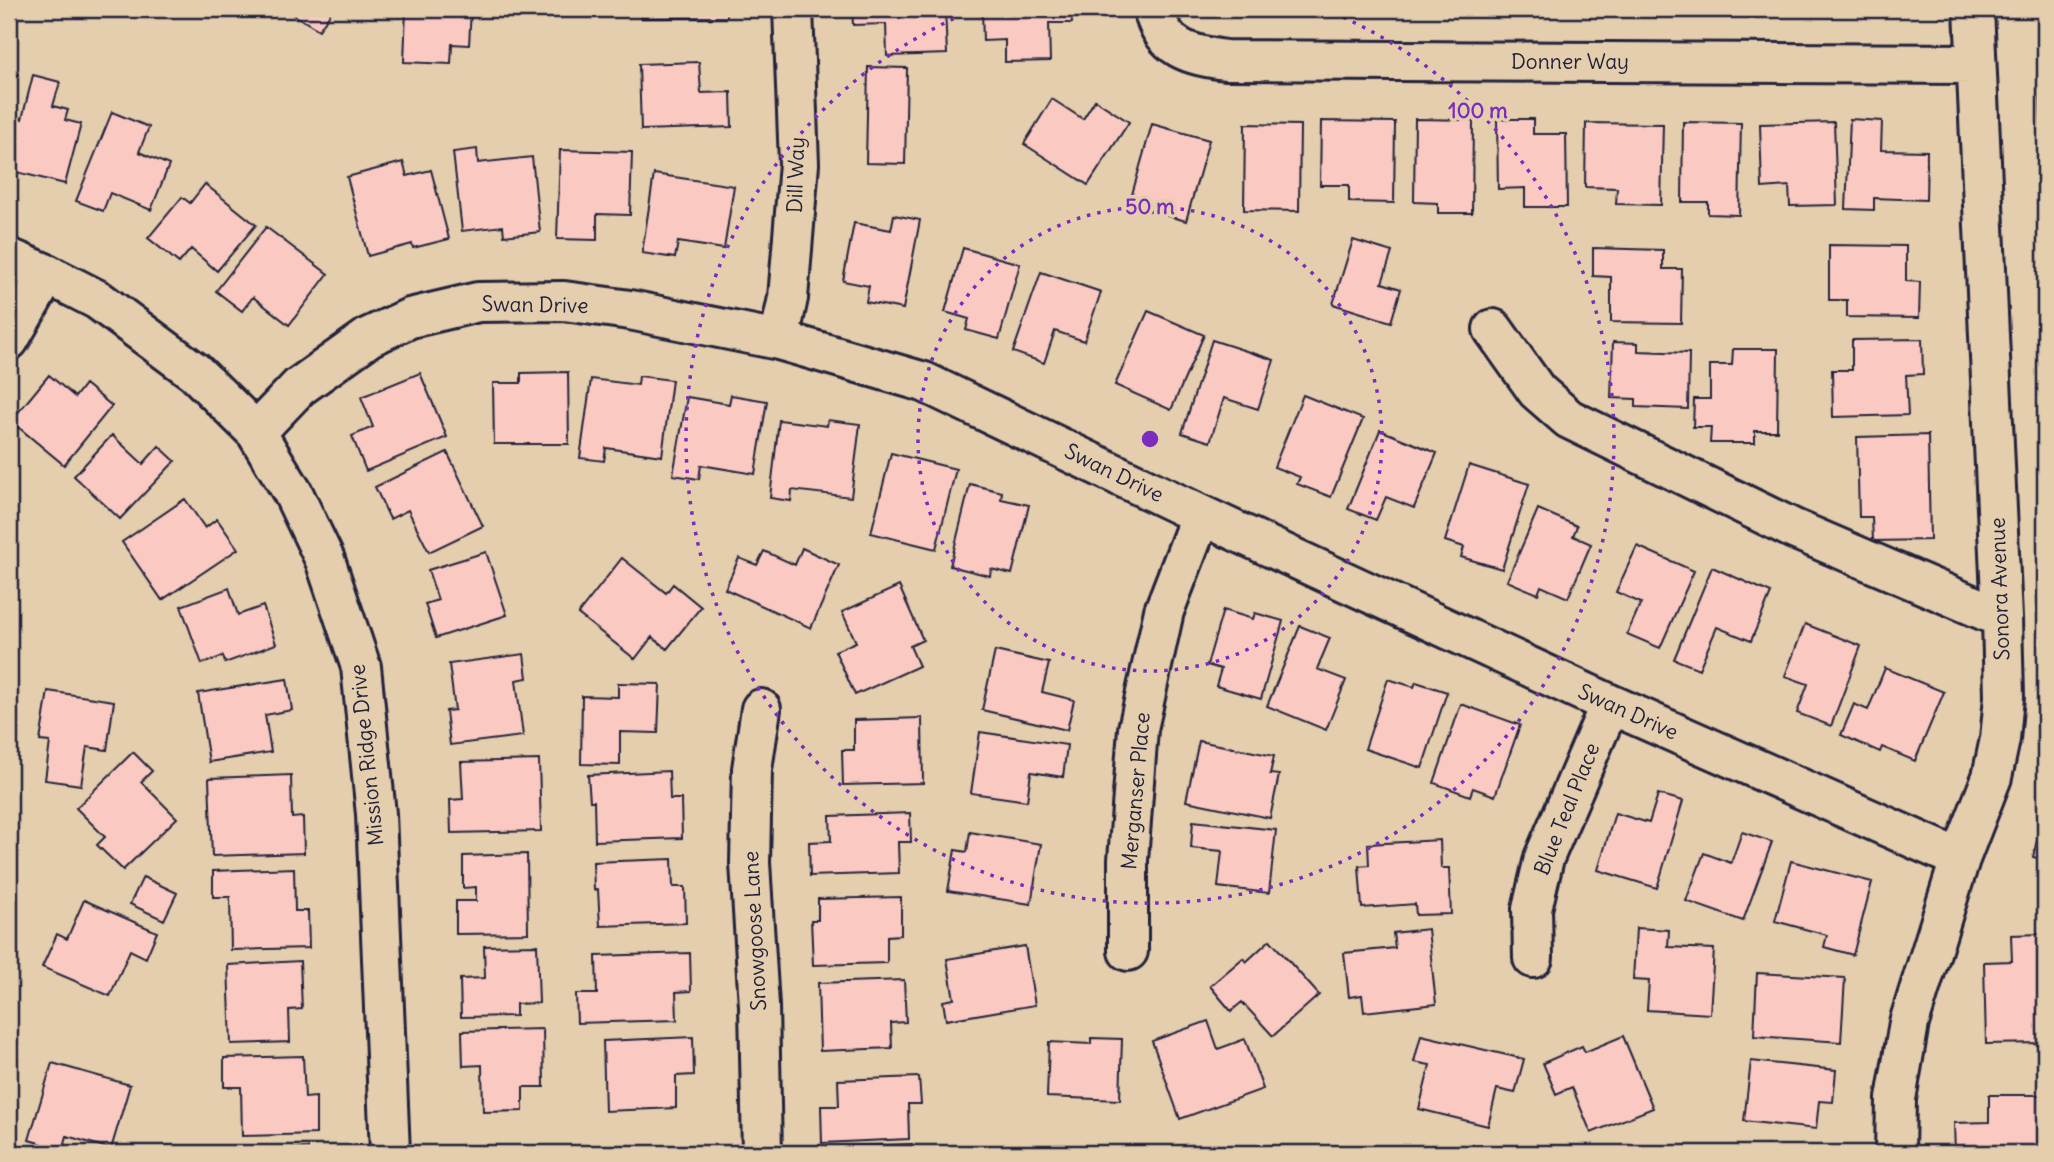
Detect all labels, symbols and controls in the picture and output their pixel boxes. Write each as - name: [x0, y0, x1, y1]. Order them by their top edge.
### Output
- street label: Donner Way: [1511, 48, 1629, 75]
- text: 100 m: [1448, 97, 1508, 124]
- street label: Dill Way: [781, 136, 810, 214]
- text: 50 m: [1125, 193, 1175, 220]
- street label: Swan Drive: [481, 290, 589, 319]
- centre of rings: [1138, 427, 1162, 451]
- street label: Swan Drive: [1060, 437, 1168, 508]
- street label: Sonora Avenue: [1984, 517, 2015, 661]
- street label: Mission Ridge Drive: [344, 663, 389, 847]
- street label: Swan Drive: [1574, 677, 1682, 746]
- street label: Merganser Place: [1115, 711, 1156, 871]
- street label: Blue Teal Place: [1528, 739, 1605, 879]
- street label: Snowgoose Lane: [737, 850, 772, 1012]

